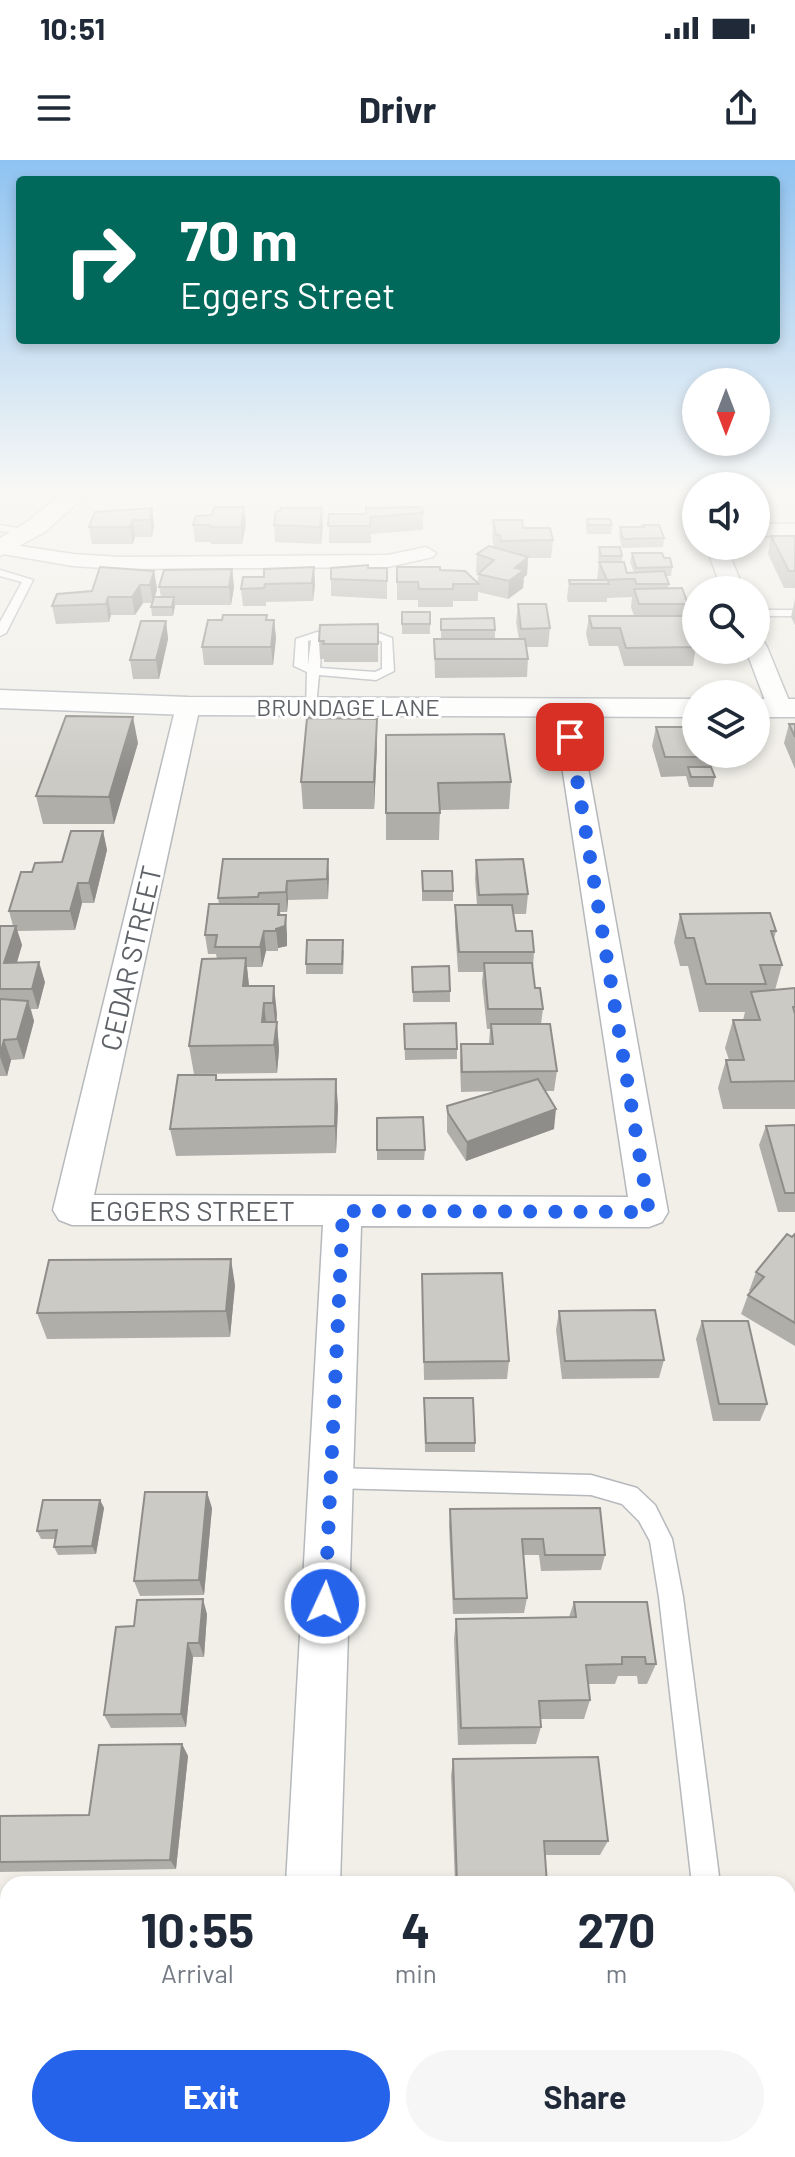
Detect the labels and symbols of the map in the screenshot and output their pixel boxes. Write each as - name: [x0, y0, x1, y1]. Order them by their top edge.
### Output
- north arrow: [682, 368, 770, 456]
- street label: BRUNDAGE LANE: [256, 692, 440, 721]
- pin: [536, 703, 604, 771]
- street label: CEDAR STREET: [92, 862, 168, 1054]
- street label: EGGERS STREET: [89, 1193, 295, 1227]
- position arrow: [283, 1561, 367, 1645]

